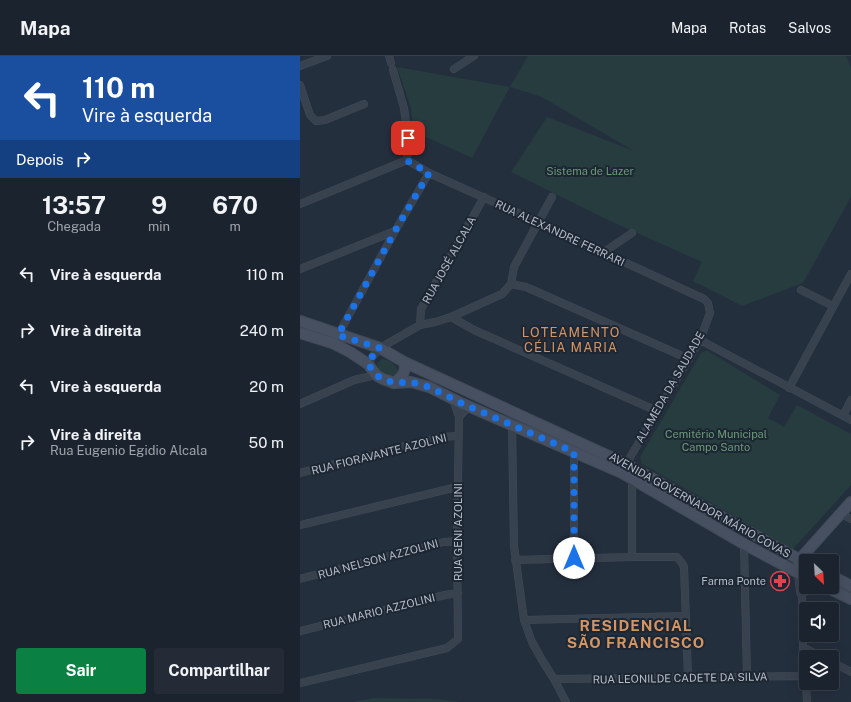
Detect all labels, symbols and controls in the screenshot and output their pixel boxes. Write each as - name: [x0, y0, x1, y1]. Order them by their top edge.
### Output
- text: Mapa: [20, 17, 70, 39]
- text: Mapa: [671, 20, 707, 36]
- text: Rotas: [729, 20, 766, 36]
- text: Salvos: [788, 20, 831, 36]
- text: 110 m: [82, 71, 155, 104]
- icon: left: [16, 72, 68, 124]
- text: Vire à esquerda: [82, 105, 212, 126]
- pin: [391, 121, 425, 155]
- icon: arrive: [397, 127, 419, 149]
- icon: right: [72, 148, 94, 170]
- text: Depois: [16, 151, 64, 168]
- park label: Sistema de Lazer: [546, 165, 634, 177]
- text: 13:57: [42, 191, 106, 219]
- text: 9: [151, 191, 167, 219]
- text: 670: [212, 191, 258, 219]
- street label: RUA ALEXANDRE FERRARI: [493, 198, 627, 268]
- street label: RUA JOSÉ ALCALA: [419, 214, 478, 306]
- text: Chegada: [47, 219, 101, 234]
- text: min: [148, 219, 170, 234]
- text: m: [229, 219, 241, 234]
- icon: left: [16, 263, 38, 285]
- text: Vire à esquerda: [50, 266, 162, 283]
- text: 110 m: [246, 266, 284, 283]
- icon: right: [16, 319, 38, 341]
- text: Vire à direita: [50, 322, 141, 339]
- text: 240 m: [240, 322, 284, 339]
- district label: LOTEAMENTO CÉLIA MARIA: [522, 325, 620, 355]
- street label: ALAMEDA DA SAUDADE: [633, 329, 707, 445]
- icon: left: [16, 375, 38, 397]
- text: Vire à esquerda: [50, 378, 162, 395]
- text: 20 m: [249, 378, 284, 395]
- text: Vire à direita: [50, 426, 141, 443]
- park label: Cemitério Municipal Campo Santo: [665, 428, 767, 453]
- icon: right: [16, 431, 38, 453]
- street label: RUA FIORAVANTE AZOLINI: [310, 431, 448, 477]
- text: 50 m: [249, 434, 284, 451]
- text: Rua Eugenio Egidio Alcala: [50, 443, 207, 458]
- street label: AVENIDA GOVERNADOR MÁRIO COVAS: [607, 449, 793, 560]
- street label: RUA GENI AZOLINI: [452, 483, 464, 581]
- street label: RUA NELSON AZZOLINI: [317, 537, 439, 581]
- position arrow: [553, 537, 595, 579]
- north arrow: [799, 554, 839, 594]
- map controls: [799, 554, 839, 690]
- pharmacy icon: Farma Ponte: [769, 570, 791, 592]
- place label: Farma Ponte: [701, 575, 766, 587]
- street label: RUA MARIO AZZOLINI: [322, 591, 436, 631]
- button: sound: [799, 602, 839, 642]
- district label: RESIDENCIAL SÃO FRANCISCO: [567, 617, 705, 651]
- button: Sair: [16, 648, 146, 694]
- button: Compartilhar: [154, 648, 284, 694]
- button: layers: [799, 650, 839, 690]
- street label: RUA LEONILDE CADETE DA SILVA: [592, 670, 768, 686]

